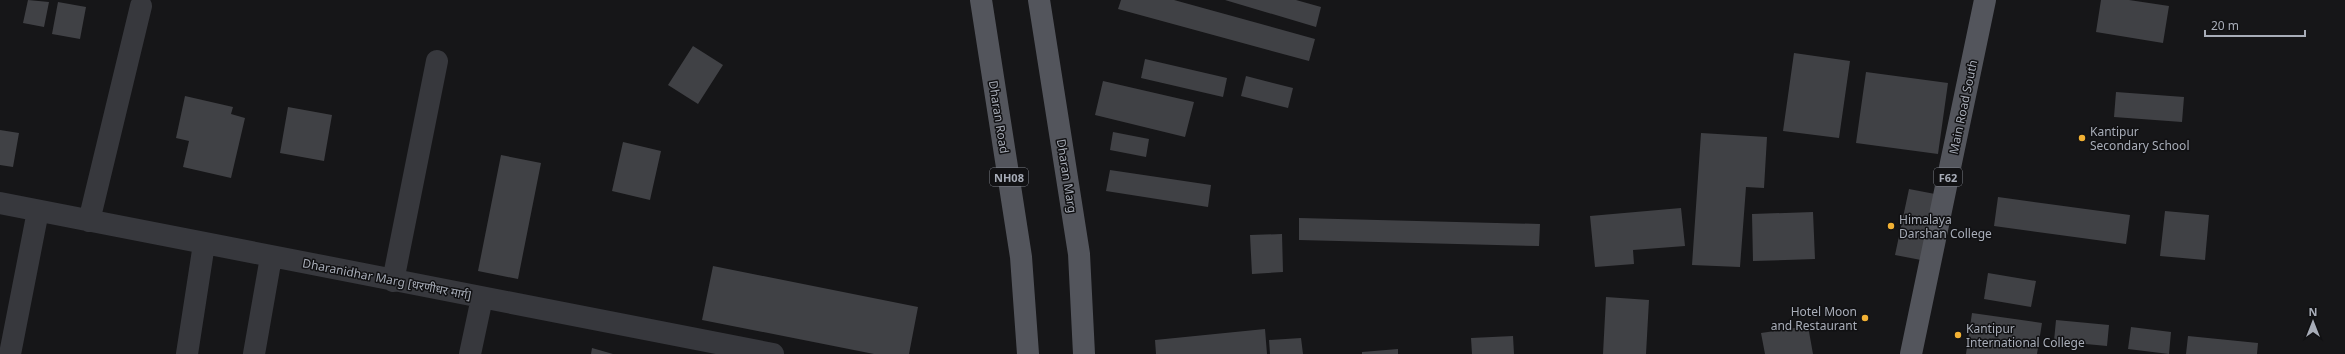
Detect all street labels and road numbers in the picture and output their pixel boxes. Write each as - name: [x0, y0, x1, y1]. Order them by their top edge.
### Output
- street label: Main Road South: [1945, 58, 1981, 156]
- street label: Dharan Road: [985, 79, 1013, 155]
- street label: Dharan Marg: [1053, 138, 1081, 214]
- road number: NH08: [990, 168, 1028, 186]
- road number: F62: [1934, 168, 1962, 186]
- street label: Dharanidhar Marg [धरणीधर मार्ग]: [301, 254, 473, 304]

